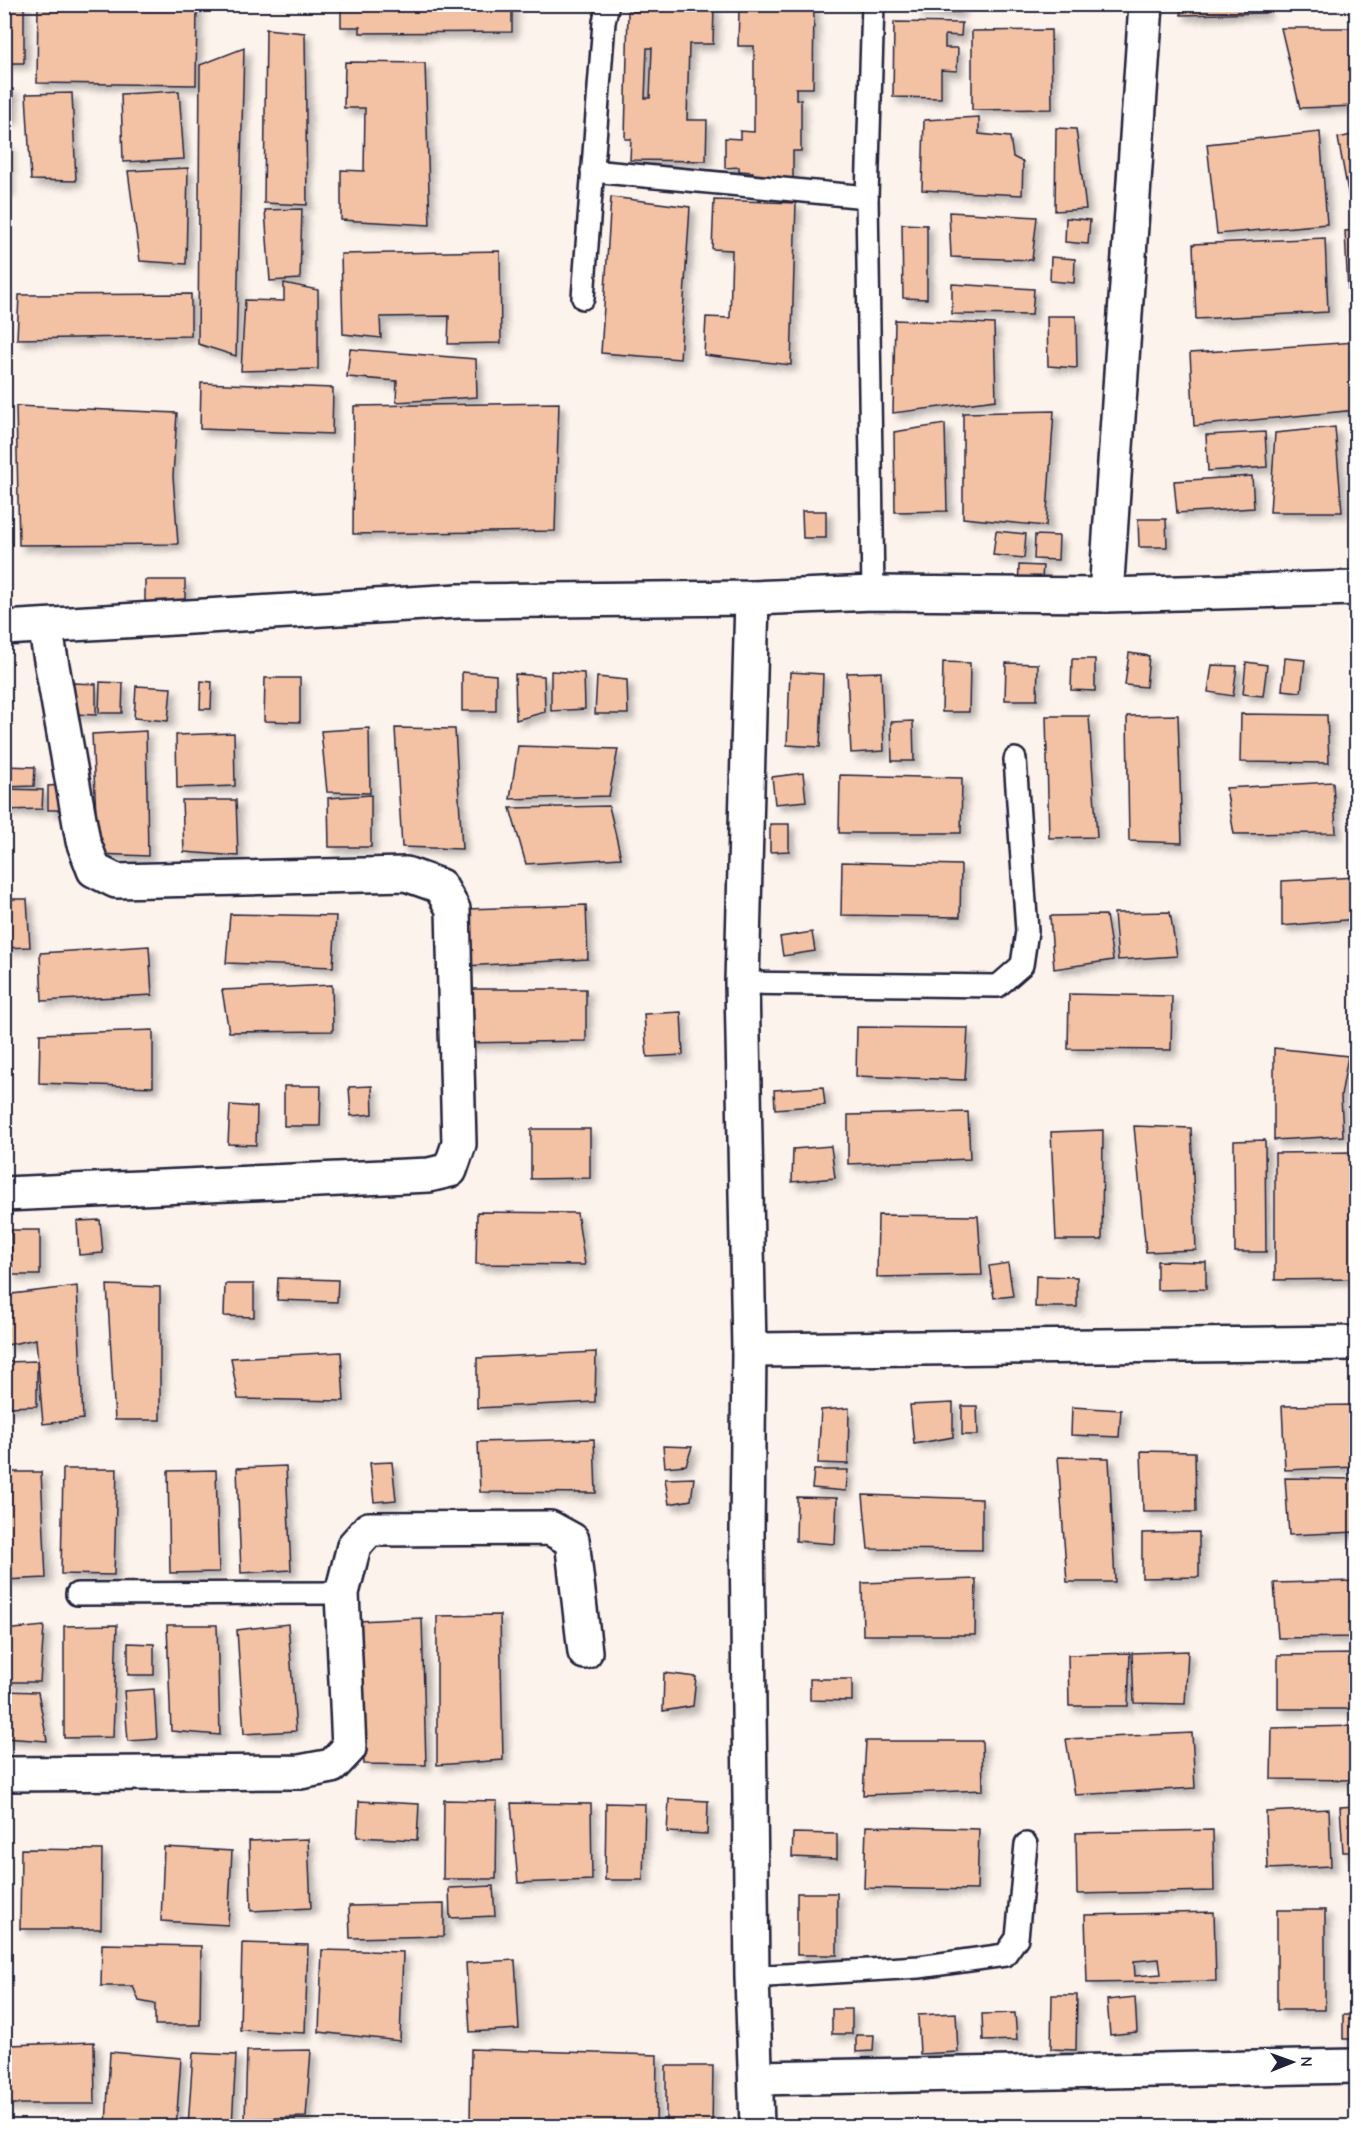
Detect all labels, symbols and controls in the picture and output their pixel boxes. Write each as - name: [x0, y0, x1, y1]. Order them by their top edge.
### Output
- north arrow: [1262, 2032, 1322, 2092]
- text: N: [1297, 2056, 1315, 2067]

